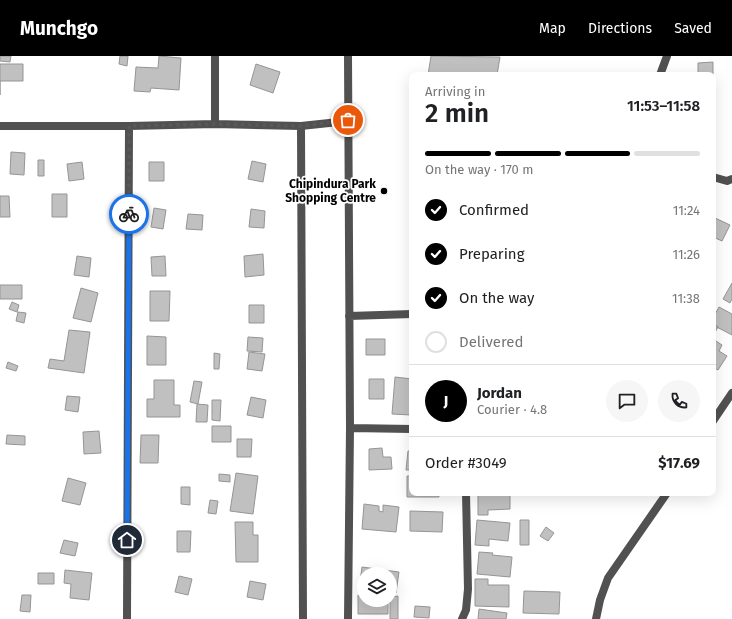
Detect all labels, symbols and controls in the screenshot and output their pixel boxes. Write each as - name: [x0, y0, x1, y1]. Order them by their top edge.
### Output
- text: Munchgo: [20, 17, 98, 40]
- text: Map: [539, 20, 566, 37]
- text: Directions: [588, 20, 652, 37]
- text: Saved: [674, 20, 712, 37]
- text: Arriving in: [425, 84, 485, 99]
- text: 11:53–11:58: [627, 97, 700, 115]
- text: 2 min: [425, 98, 489, 129]
- pin: [331, 103, 365, 137]
- icon: bag: [337, 109, 359, 131]
- text: On the way · 170 m: [425, 162, 533, 177]
- place label: Chipindura Park Shopping Centre: [285, 177, 376, 205]
- marker: Chipindura Park Shopping Centre: [379, 186, 389, 196]
- courier: [109, 194, 149, 234]
- icon: check: [425, 199, 447, 221]
- text: Confirmed: [459, 201, 529, 219]
- icon: bike: [118, 203, 140, 225]
- text: 11:24: [673, 203, 700, 218]
- icon: check: [425, 243, 447, 265]
- text: Preparing: [459, 245, 524, 263]
- text: 11:26: [672, 247, 700, 262]
- icon: check: [425, 287, 447, 309]
- text: On the way: [459, 289, 534, 307]
- text: 11:38: [672, 291, 700, 306]
- text: Delivered: [459, 333, 523, 351]
- button: chat: [606, 380, 648, 422]
- button: phone: [658, 380, 700, 422]
- text: Jordan: [477, 384, 522, 402]
- text: J: [444, 392, 448, 410]
- text: Courier · 4.8: [477, 402, 547, 417]
- text: Order #3049: [425, 454, 507, 472]
- text: $17.69: [658, 454, 700, 472]
- pin: [110, 523, 144, 557]
- icon: home: [116, 529, 138, 551]
- map controls: [357, 567, 397, 607]
- button: layers: [357, 567, 397, 607]

